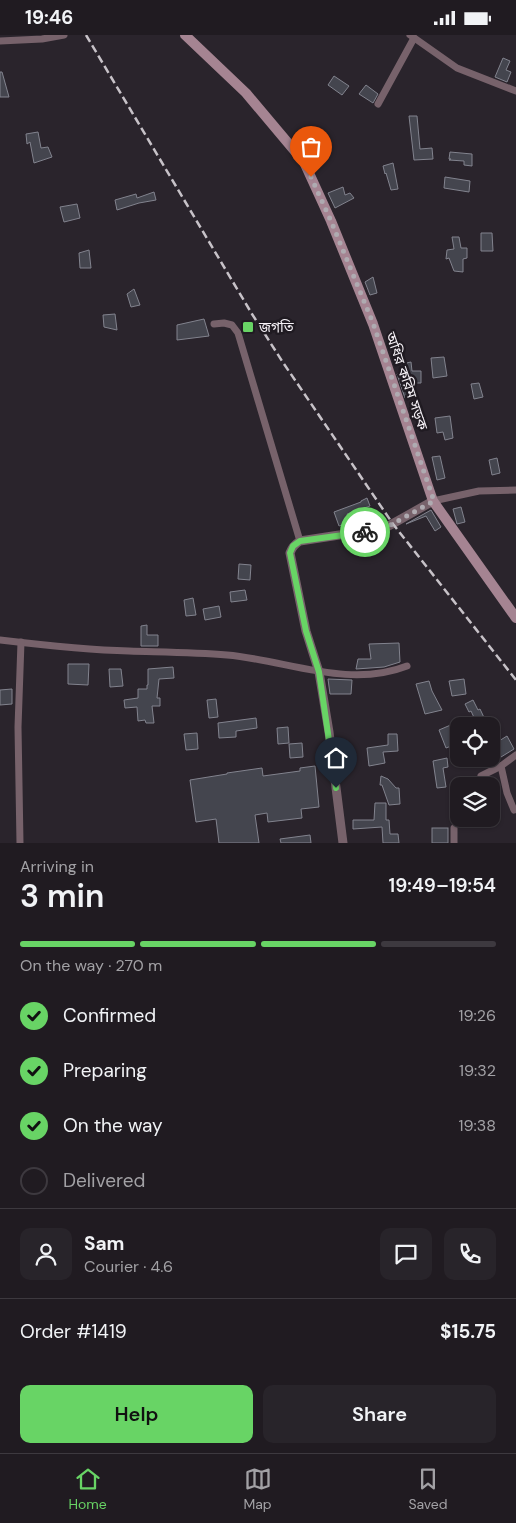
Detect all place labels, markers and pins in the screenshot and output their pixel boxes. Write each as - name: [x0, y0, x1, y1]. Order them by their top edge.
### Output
- pin: [290, 126, 332, 177]
- place label: জগতি: [258, 318, 295, 336]
- marker: জগতি: [241, 320, 255, 334]
- pin: [315, 737, 357, 788]

